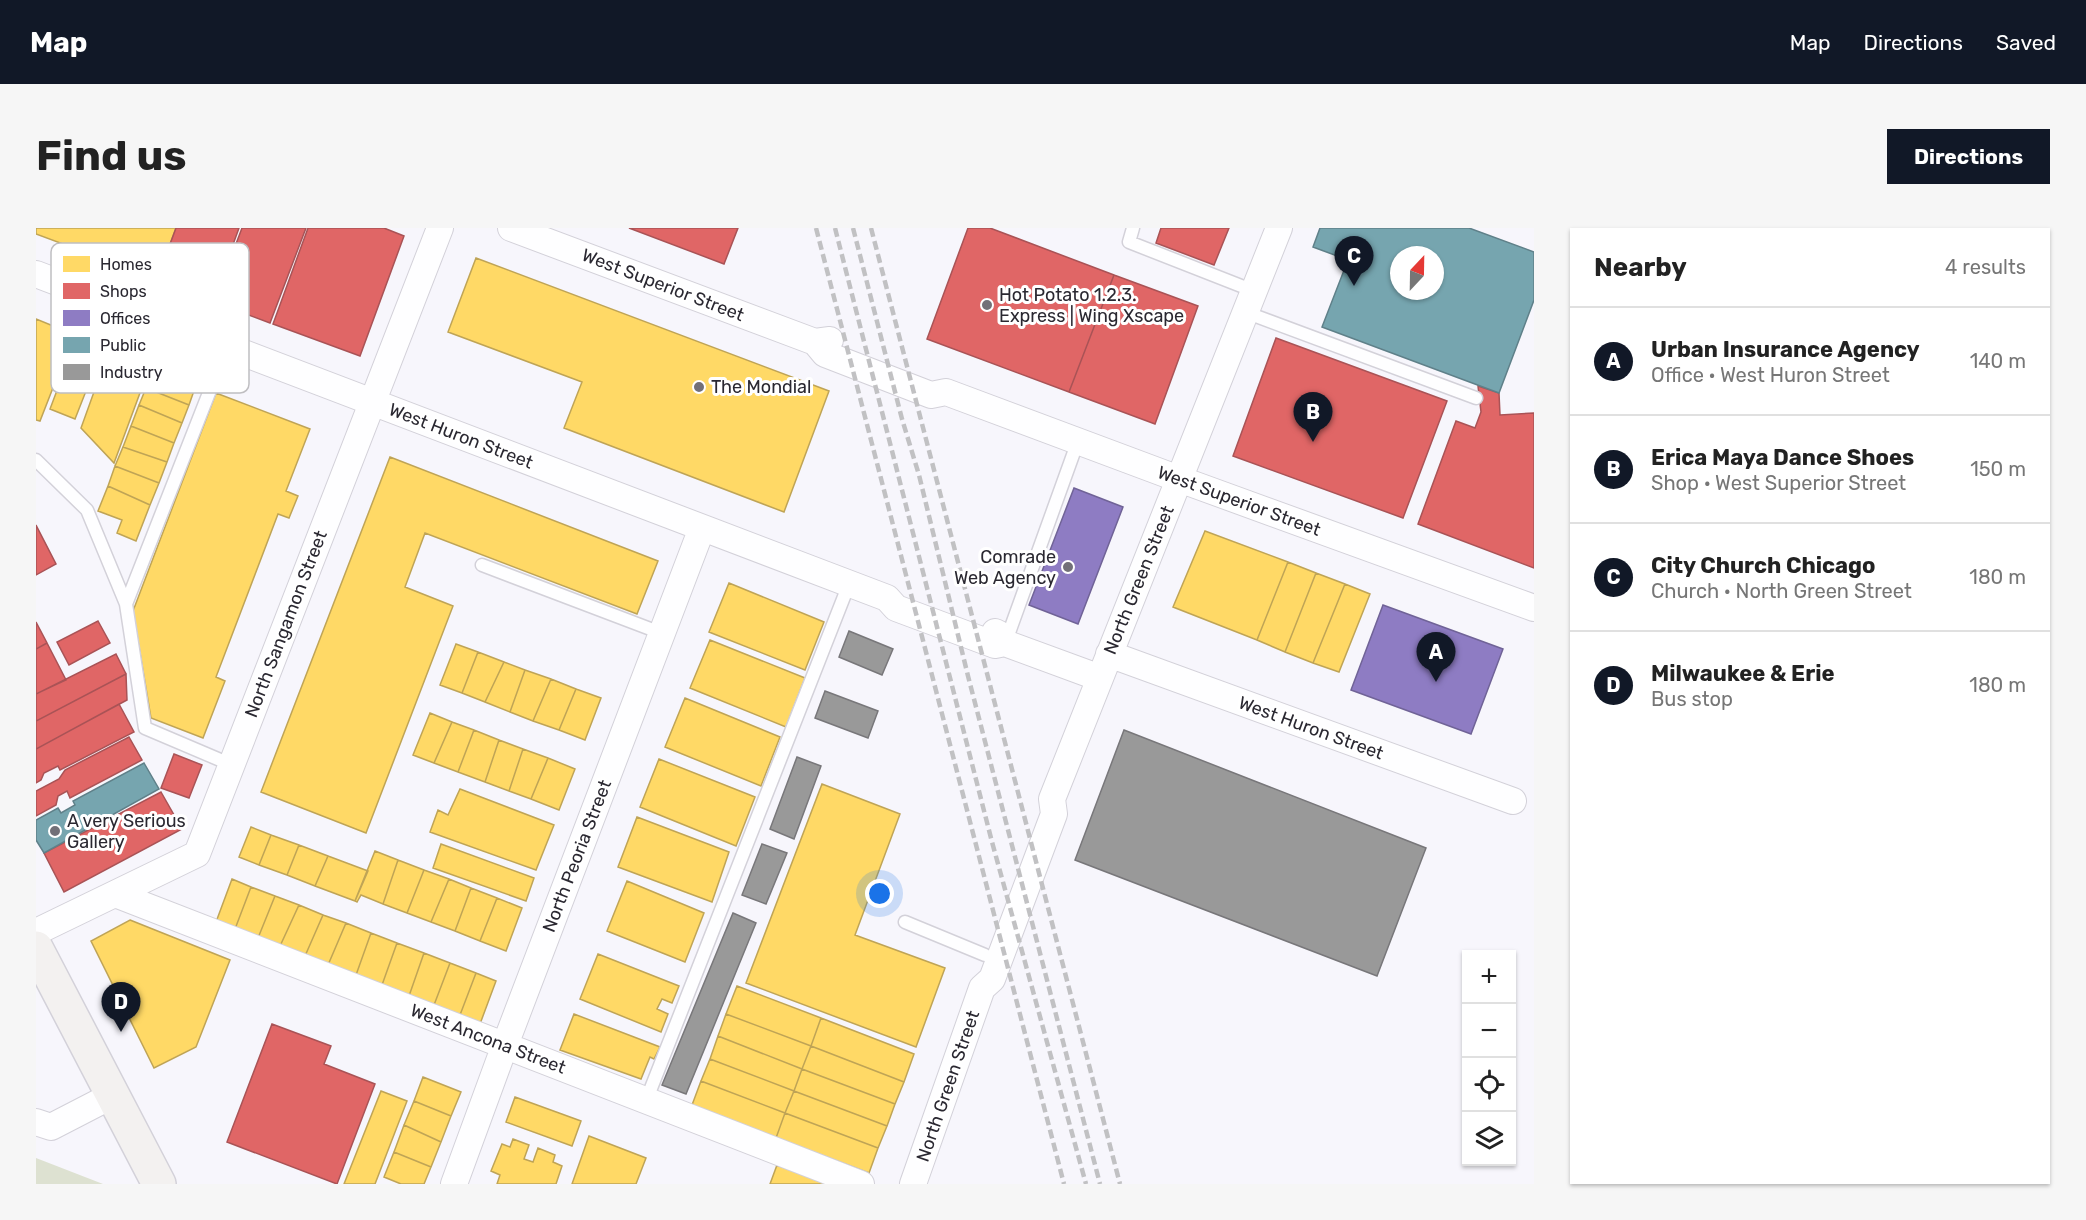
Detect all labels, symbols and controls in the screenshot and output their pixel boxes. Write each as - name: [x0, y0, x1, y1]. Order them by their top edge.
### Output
- text: Map: [30, 26, 87, 59]
- text: Map: [1790, 30, 1831, 55]
- text: Directions: [1864, 30, 1963, 55]
- text: Saved: [1996, 30, 2056, 55]
- button: Directions: [1887, 129, 2050, 184]
- text: Find us: [36, 131, 187, 181]
- pin: C: [1334, 236, 1374, 286]
- legend: [51, 243, 249, 393]
- street label: West Superior Street: [579, 244, 747, 326]
- north arrow: [1390, 246, 1444, 300]
- text: Nearby: [1594, 252, 1687, 283]
- text: Homes: [100, 255, 152, 274]
- text: 4 results: [1945, 255, 2026, 279]
- text: Shops: [100, 282, 147, 301]
- place label: Hot Potato 1.2.3. Express | Wing Xscape: [999, 284, 1184, 327]
- marker: Hot Potato 1.2.3. Express | Wing Xscape: [980, 298, 994, 312]
- text: Offices: [100, 309, 150, 328]
- text: Public: [100, 336, 146, 355]
- text: Urban Insurance Agency: [1651, 336, 1920, 363]
- text: A: [1606, 349, 1621, 373]
- text: 140 m: [1970, 349, 2026, 373]
- text: Industry: [100, 363, 163, 382]
- text: Office · West Huron Street: [1651, 363, 1890, 387]
- place label: The Mondial: [711, 376, 811, 398]
- marker: The Mondial: [692, 380, 706, 394]
- pin: B: [1294, 392, 1332, 442]
- street label: West Huron Street: [386, 398, 536, 474]
- text: Erica Maya Dance Shoes: [1651, 444, 1914, 471]
- text: B: [1606, 457, 1621, 481]
- text: 150 m: [1970, 457, 2026, 481]
- street label: West Superior Street: [1154, 461, 1324, 541]
- text: Shop · West Superior Street: [1651, 471, 1906, 495]
- street label: North Green Street: [1099, 502, 1179, 658]
- street label: North Sangamon Street: [240, 527, 332, 721]
- place label: Comrade Web Agency: [954, 546, 1056, 589]
- text: City Church Chicago: [1651, 552, 1875, 579]
- marker: Comrade Web Agency: [1061, 560, 1075, 574]
- text: C: [1606, 565, 1621, 589]
- text: 180 m: [1969, 565, 2026, 589]
- text: Church · North Green Street: [1651, 579, 1912, 603]
- pin: A: [1416, 632, 1456, 682]
- text: Milwaukee & Erie: [1651, 660, 1835, 687]
- text: D: [1606, 673, 1621, 697]
- text: 180 m: [1969, 673, 2026, 697]
- text: Bus stop: [1651, 687, 1733, 711]
- street label: West Huron Street: [1235, 692, 1387, 764]
- street label: North Peoria Street: [538, 777, 616, 935]
- place label: A very Serious Gallery: [67, 810, 186, 853]
- marker: A very Serious Gallery: [48, 824, 62, 838]
- your location: [865, 879, 894, 908]
- map controls: [1462, 950, 1516, 1166]
- button: +: [1462, 950, 1516, 1004]
- pin: D: [102, 982, 140, 1032]
- street label: West Ancona Street: [407, 999, 569, 1079]
- button: −: [1462, 1004, 1516, 1058]
- street label: North Green Street: [912, 1007, 984, 1165]
- button: locate: [1462, 1058, 1516, 1112]
- button: layers: [1462, 1112, 1516, 1166]

